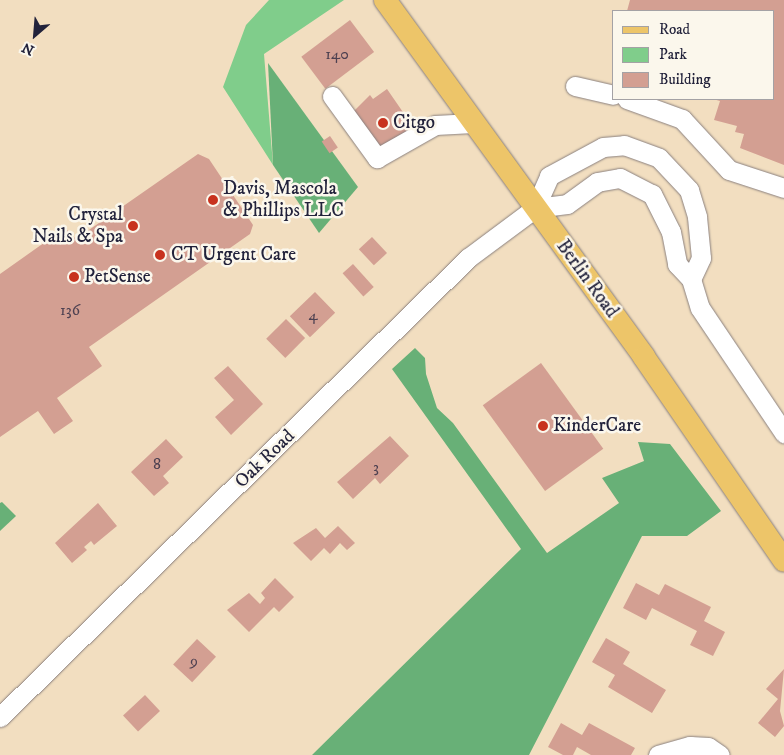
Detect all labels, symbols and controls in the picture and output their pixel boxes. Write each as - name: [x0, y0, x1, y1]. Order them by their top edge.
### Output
- north arrow: [10, 10, 60, 60]
- legend: [612, 10, 774, 100]
- text: Road: [659, 20, 690, 39]
- text: N: [19, 38, 37, 59]
- house number: 140: [325, 44, 349, 64]
- text: Park: [659, 45, 687, 64]
- text: Building: [659, 70, 711, 89]
- place label: Citgo: [393, 112, 435, 134]
- marker: Citgo: [377, 117, 389, 129]
- place label: Davis, Mascola & Phillips LLC: [223, 178, 344, 222]
- marker: Davis, Mascola & Phillips LLC: [207, 194, 219, 206]
- place label: Crystal Nails & Spa: [32, 204, 123, 248]
- marker: Crystal Nails & Spa: [127, 220, 139, 232]
- street label: Berlin Road: [551, 236, 623, 322]
- place label: CT Urgent Care: [171, 244, 296, 266]
- marker: CT Urgent Care: [153, 248, 167, 262]
- place label: PetSense: [84, 266, 151, 288]
- marker: PetSense: [68, 271, 80, 283]
- house number: 136: [60, 300, 80, 320]
- house number: 4: [308, 305, 318, 325]
- place label: KinderCare: [553, 415, 641, 437]
- marker: KinderCare: [537, 420, 549, 432]
- street label: Oak Road: [230, 425, 300, 493]
- house number: 8: [153, 454, 161, 474]
- house number: 3: [373, 457, 379, 477]
- house number: 9: [190, 651, 198, 671]

